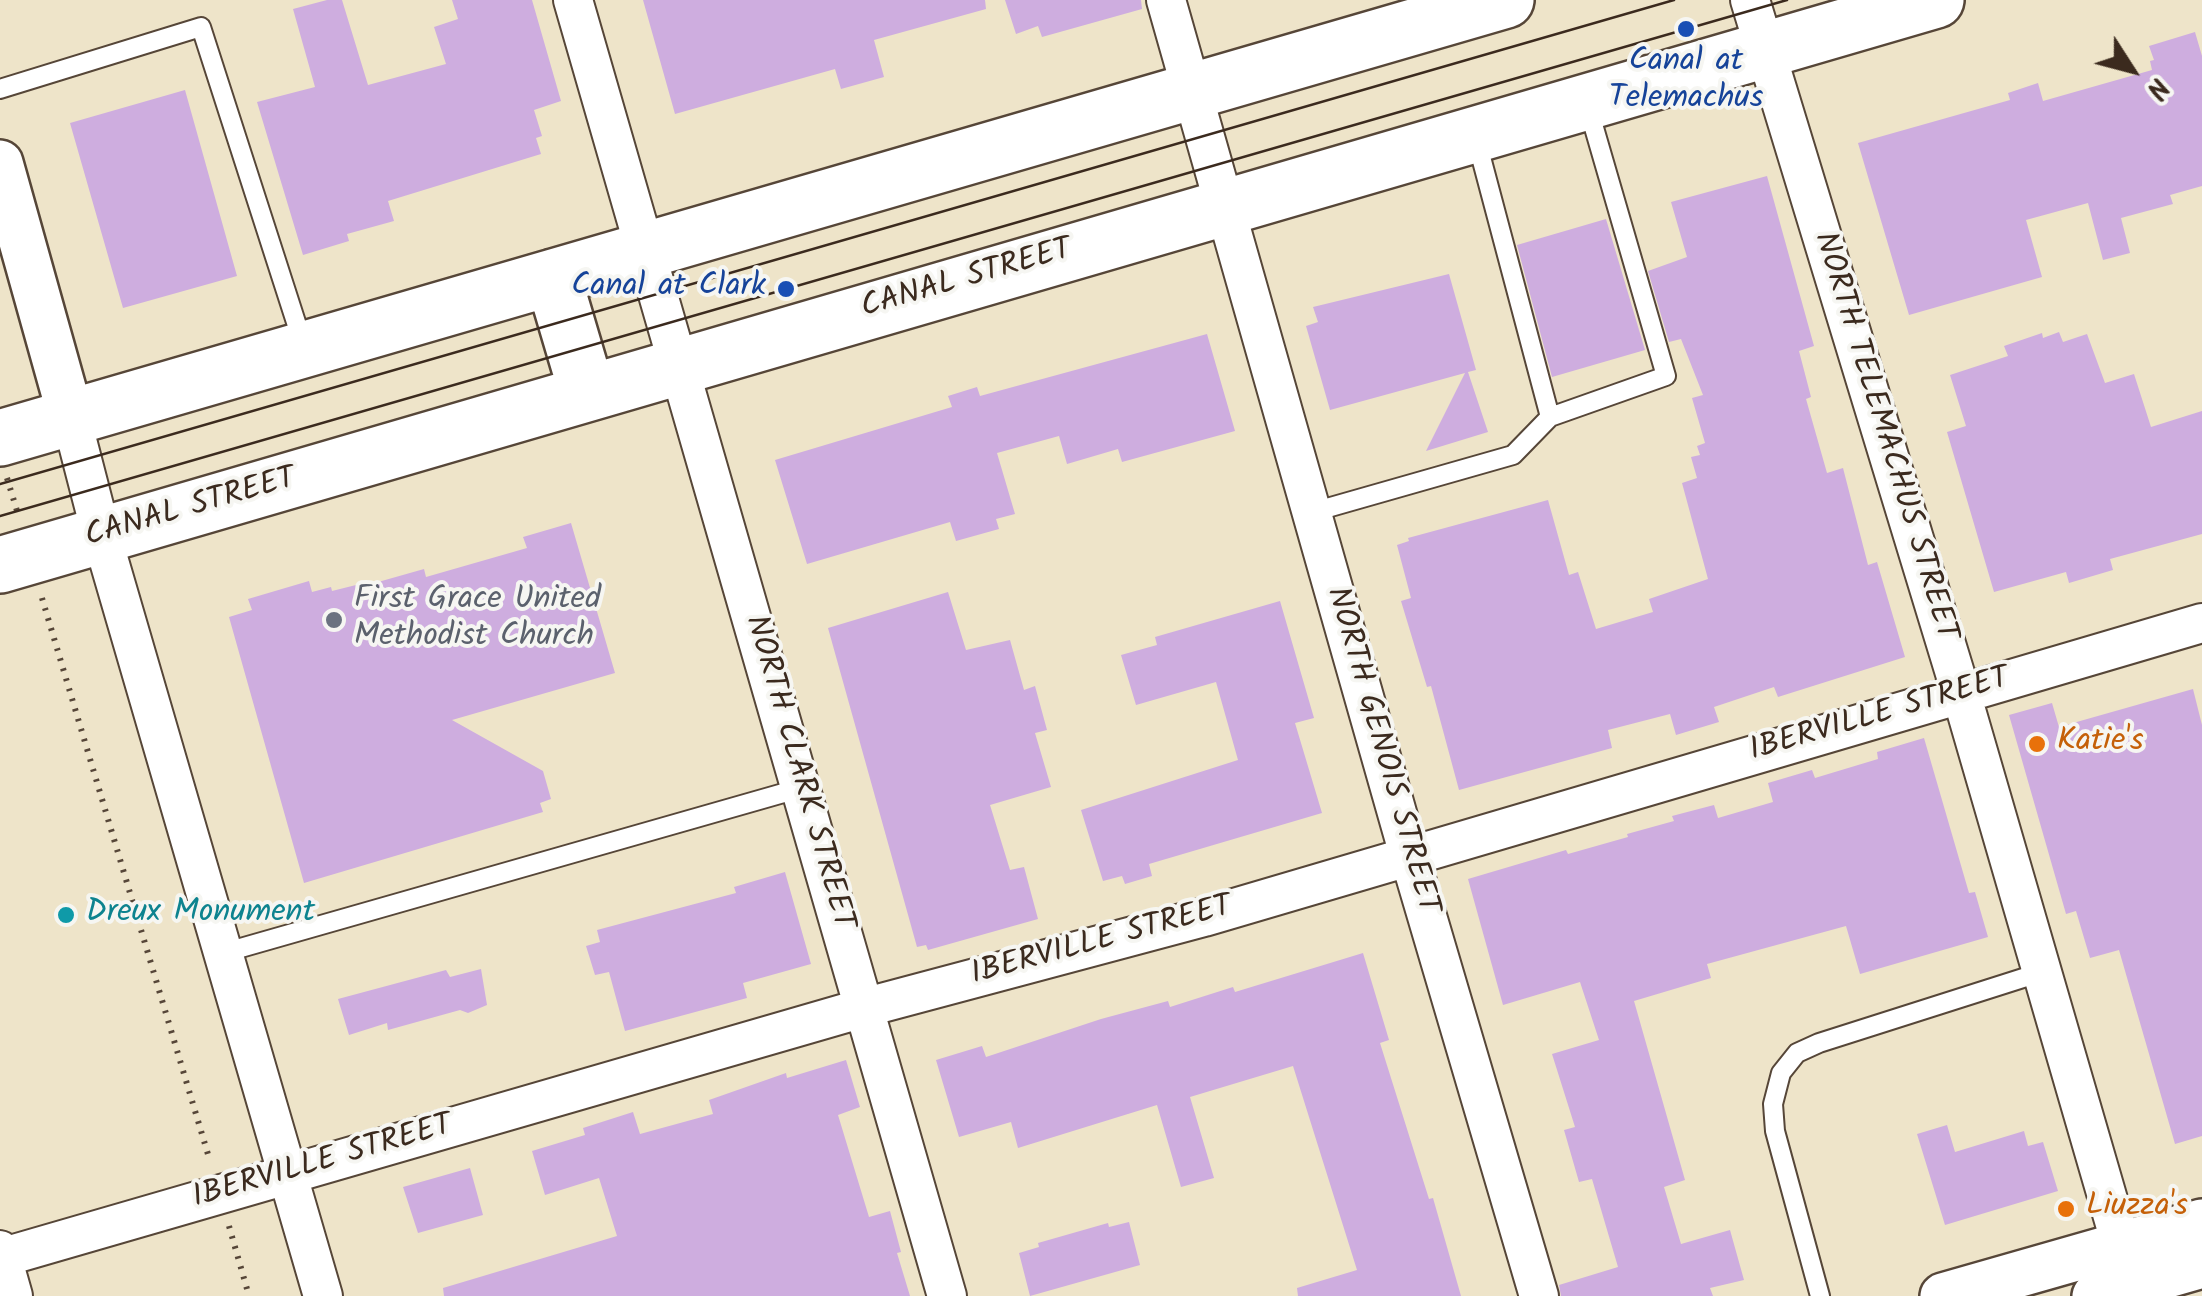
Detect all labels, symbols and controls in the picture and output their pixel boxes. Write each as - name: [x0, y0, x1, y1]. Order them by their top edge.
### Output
- marker: Canal at Telemachus: [1675, 18, 1697, 40]
- north arrow: [2082, 20, 2182, 120]
- place label: Canal at Telemachus: [1609, 45, 1763, 120]
- text: N: [2133, 68, 2180, 108]
- street label: NORTH TELEMACHUS STREET: [1803, 228, 1963, 646]
- street label: CANAL STREET: [857, 233, 1077, 329]
- place label: Canal at Clark: [571, 270, 766, 308]
- marker: Canal at Clark: [775, 278, 797, 300]
- street label: CANAL STREET: [81, 462, 301, 558]
- place label: First Grace United Methodist Church: [354, 583, 601, 658]
- street label: NORTH GENOIS STREET: [1315, 583, 1445, 919]
- marker: First Grace United Methodist Church: [323, 609, 345, 631]
- street label: NORTH CLARK STREET: [734, 611, 860, 935]
- street label: IBERVILLE STREET: [1746, 662, 2014, 772]
- place label: Katie's: [2057, 725, 2144, 763]
- marker: Katie's: [2026, 733, 2048, 755]
- street label: IBERVILLE STREET: [967, 890, 1237, 996]
- place label: Dreux Monument: [86, 896, 315, 934]
- marker: Dreux Monument: [55, 904, 77, 926]
- street label: IBERVILLE STREET: [189, 1109, 457, 1219]
- place label: Liuzza's: [2086, 1190, 2188, 1228]
- marker: Liuzza's: [2055, 1198, 2077, 1220]

